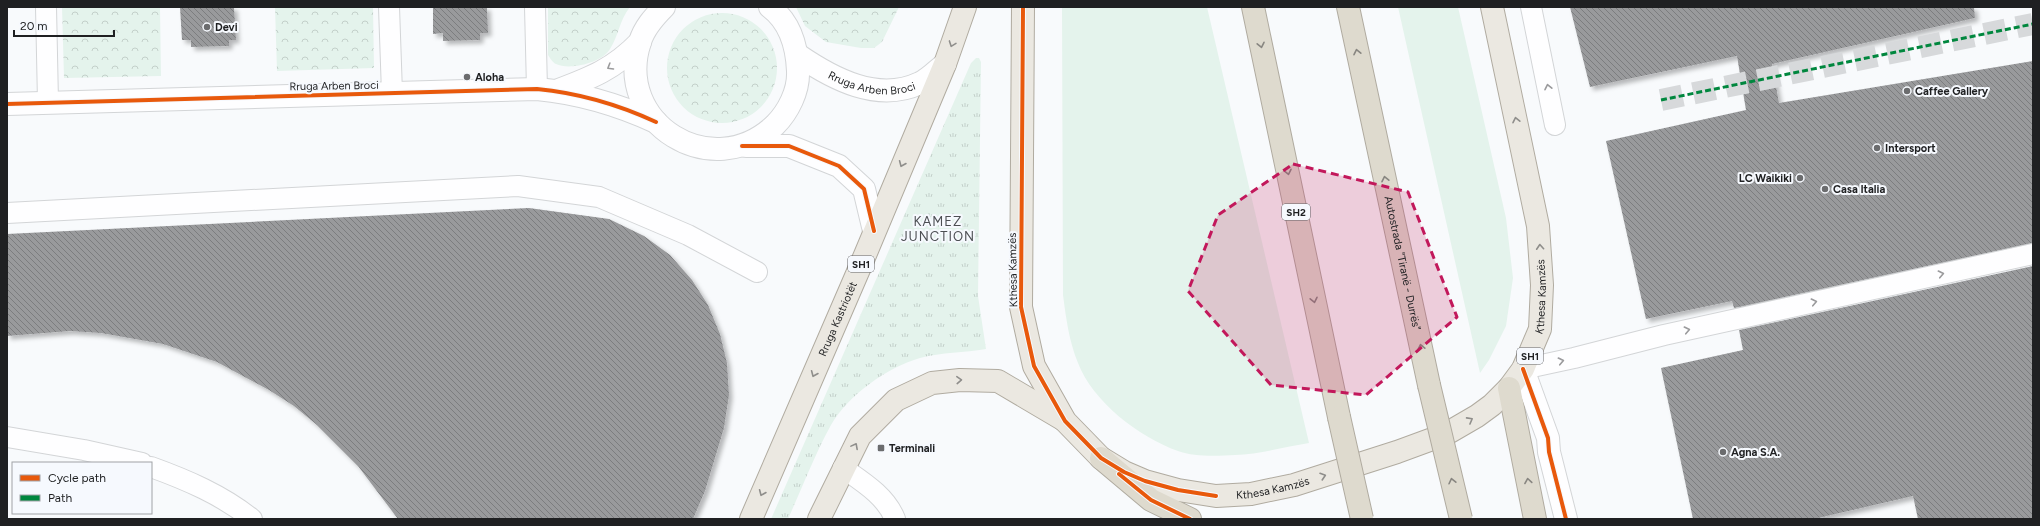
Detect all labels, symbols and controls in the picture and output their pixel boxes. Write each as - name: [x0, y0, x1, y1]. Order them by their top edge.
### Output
- scale bar: [14, 12, 114, 38]
- text: 20 m: [20, 19, 48, 33]
- place label: Devi: [215, 21, 238, 34]
- marker: Devi: [202, 22, 212, 32]
- one-way arrow: [948, 40, 957, 47]
- one-way arrow: [1257, 42, 1265, 48]
- one-way arrow: [1354, 48, 1362, 55]
- one-way arrow: [607, 62, 614, 69]
- street label: Rruga Arben Broci: [826, 68, 917, 97]
- place label: Aloha: [475, 71, 504, 84]
- marker: Aloha: [462, 72, 472, 82]
- street label: Rruga Arben Broci: [289, 79, 379, 93]
- one-way arrow: [1545, 84, 1553, 90]
- place label: Caffee Gallery: [1915, 85, 1989, 98]
- marker: Caffee Gallery: [1902, 86, 1912, 96]
- one-way arrow: [1512, 116, 1520, 123]
- place label: Intersport: [1885, 142, 1936, 155]
- marker: Intersport: [1872, 143, 1882, 153]
- one-way arrow: [899, 160, 907, 167]
- one-way arrow: [1283, 169, 1291, 176]
- place label: LC Waikiki: [1739, 172, 1792, 185]
- marker: LC Waikiki: [1795, 173, 1805, 183]
- one-way arrow: [1381, 176, 1389, 182]
- place label: Casa Italia: [1833, 183, 1885, 196]
- marker: Casa Italia: [1820, 184, 1830, 194]
- street label: Autostrada "Tiranë - Durrës": [1382, 195, 1424, 332]
- road number: SH2: [1282, 204, 1310, 220]
- district label: KAMEZ JUNCTION: [901, 214, 975, 244]
- street label: Kthesa Kamzës: [1006, 233, 1020, 307]
- one-way arrow: [1535, 244, 1544, 250]
- road number: SH1: [848, 256, 874, 272]
- street label: Kthesa Kamzës: [1532, 259, 1548, 336]
- one-way arrow: [1938, 271, 1944, 279]
- street label: Rruga Kastriotët: [816, 280, 859, 358]
- one-way arrow: [1310, 297, 1318, 303]
- one-way arrow: [1811, 298, 1817, 306]
- one-way arrow: [1684, 326, 1690, 334]
- one-way arrow: [1418, 344, 1426, 350]
- road number: SH1: [1517, 348, 1543, 364]
- one-way arrow: [1558, 358, 1564, 366]
- one-way arrow: [810, 370, 818, 377]
- one-way arrow: [956, 376, 962, 385]
- one-way arrow: [1466, 417, 1473, 425]
- place label: Terminali: [889, 442, 935, 455]
- one-way arrow: [850, 443, 857, 451]
- marker: Terminali: [876, 443, 886, 453]
- place label: Agna S.A.: [1731, 446, 1780, 459]
- marker: Agna S.A.: [1718, 447, 1728, 457]
- legend: [12, 462, 152, 514]
- text: Cycle path: [48, 471, 106, 485]
- one-way arrow: [1319, 472, 1326, 480]
- street label: Kthesa Kamzës: [1236, 474, 1311, 501]
- one-way arrow: [1448, 478, 1456, 484]
- one-way arrow: [1524, 478, 1533, 484]
- one-way arrow: [759, 489, 767, 496]
- text: Path: [48, 491, 72, 505]

